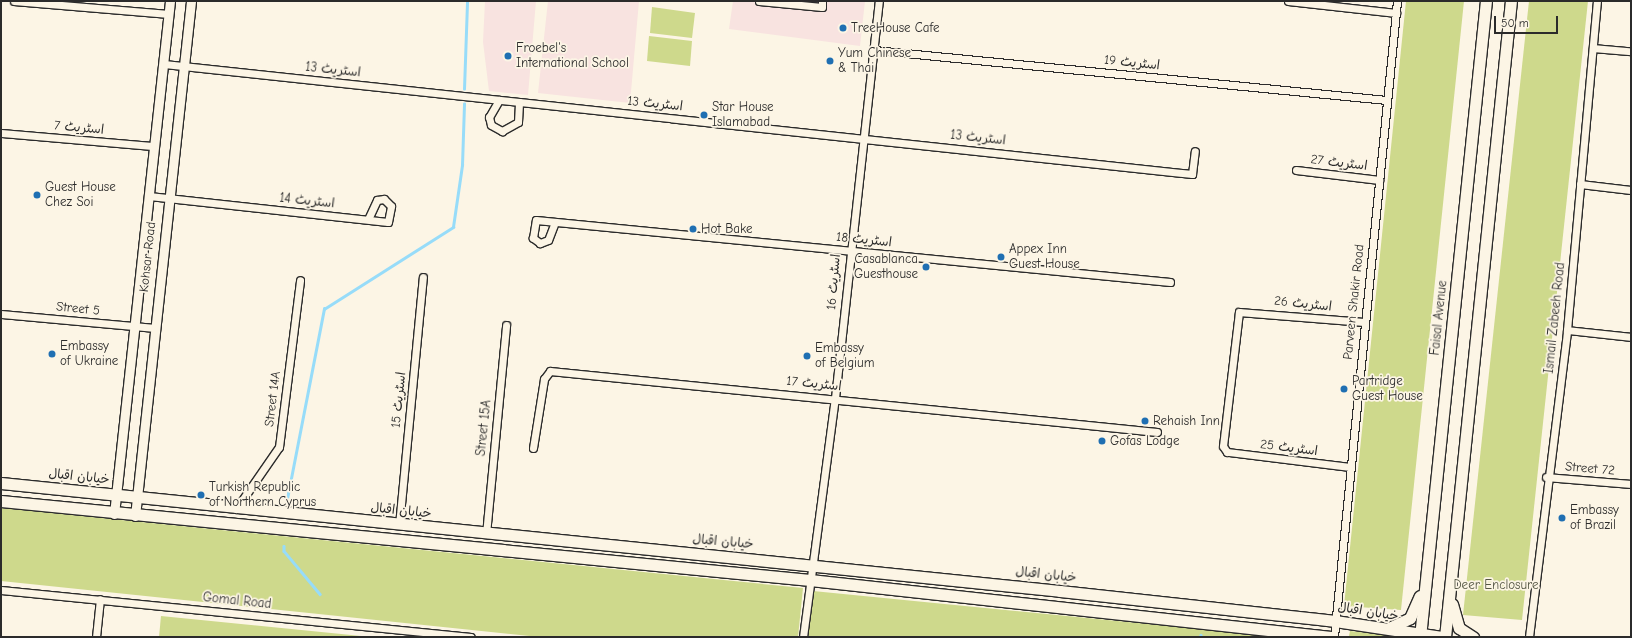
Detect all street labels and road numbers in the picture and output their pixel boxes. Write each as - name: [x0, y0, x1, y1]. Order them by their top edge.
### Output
- street label: اسٹریٹ 19: [1103, 52, 1161, 74]
- street label: اسٹریٹ 13: [304, 59, 362, 81]
- street label: اسٹریٹ 13: [626, 93, 684, 115]
- street label: اسٹریٹ 7: [53, 118, 105, 138]
- street label: اسٹریٹ 13: [949, 127, 1007, 149]
- street label: اسٹریٹ 27: [1310, 152, 1368, 174]
- street label: اسٹریٹ 14: [279, 190, 335, 212]
- street label: Kohsar Road: [137, 221, 159, 293]
- street label: اسٹریٹ 18: [835, 229, 893, 251]
- street label: Parveen Shakir Road: [1340, 244, 1368, 360]
- street label: اسٹریٹ 16: [824, 253, 844, 311]
- street label: Ismail Zabeeh Road: [1541, 262, 1569, 374]
- street label: Faisal Avenue: [1427, 280, 1451, 356]
- street label: اسٹریٹ 26: [1273, 293, 1333, 315]
- street label: Street 5: [55, 299, 101, 319]
- street label: Street 14A: [262, 370, 284, 428]
- street label: اسٹریٹ 15: [388, 371, 410, 429]
- street label: اسٹریٹ 17: [786, 373, 842, 395]
- street label: Street 15A: [473, 399, 495, 457]
- street label: اسٹریٹ 25: [1259, 437, 1319, 459]
- street label: Street 72: [1564, 459, 1616, 479]
- street label: خیابان اقبال: [48, 466, 110, 488]
- street label: خیابان اقبال: [370, 500, 432, 522]
- street label: خیابان اقبال: [692, 532, 754, 552]
- street label: خیابان اقبال: [1015, 564, 1077, 586]
- street label: Gomal Road: [202, 590, 272, 612]
- street label: خیابان اقبال: [1337, 600, 1399, 624]

